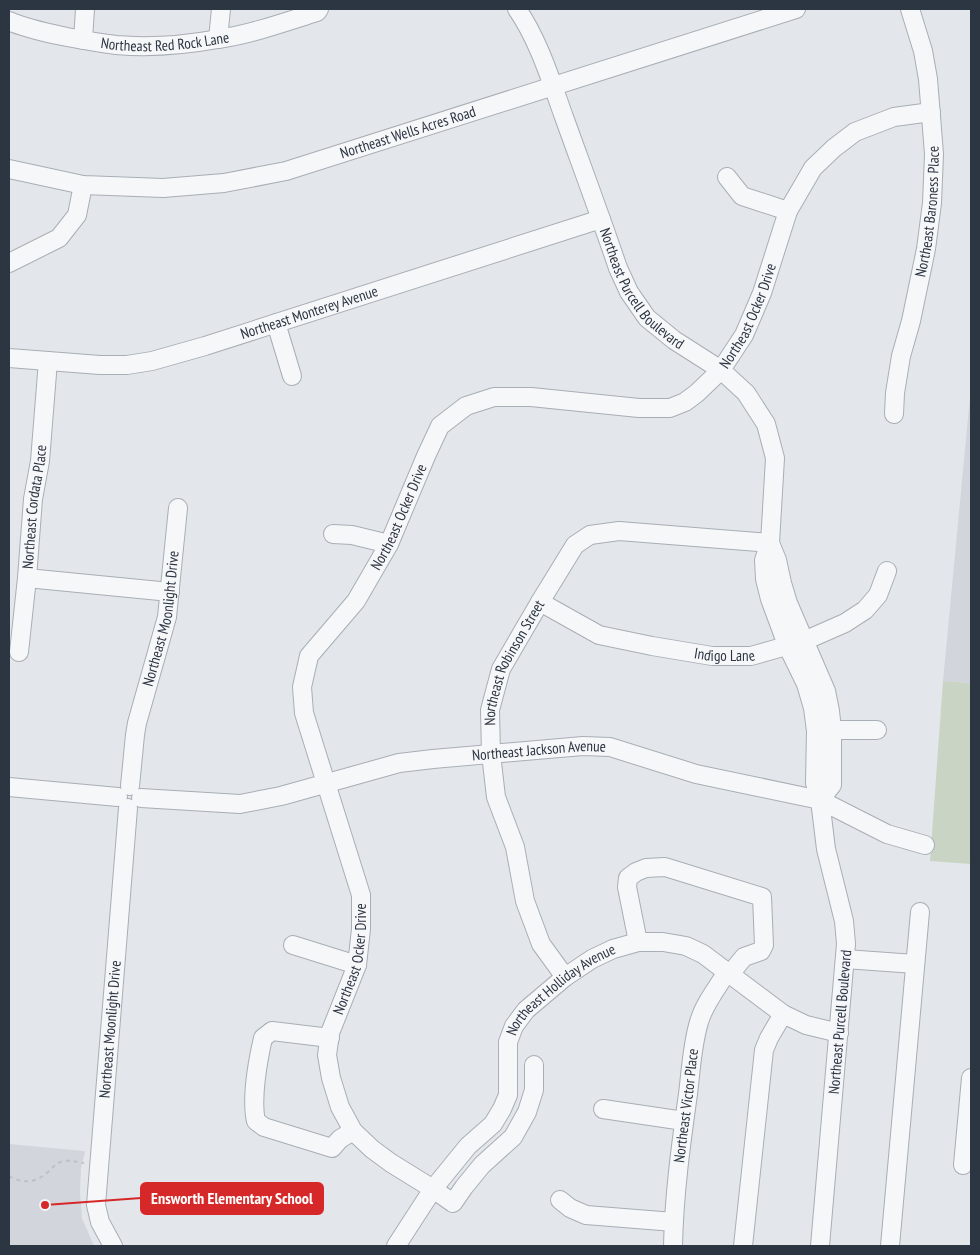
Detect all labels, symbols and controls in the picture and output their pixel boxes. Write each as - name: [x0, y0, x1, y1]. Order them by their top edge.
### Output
- street label: Northeast Red Rock Lane: [100, 27, 230, 55]
- street label: Northeast Wells Acres Road: [338, 101, 478, 162]
- street label: Northeast Baroness Place: [910, 145, 943, 279]
- street label: Northeast Purcell Boulevard: [596, 225, 688, 353]
- street label: Northeast Ocker Drive: [715, 261, 780, 372]
- street label: Northeast Monterey Avenue: [238, 281, 380, 343]
- street label: Northeast Cordata Place: [18, 444, 50, 570]
- street label: Northeast Ocker Drive: [366, 461, 431, 573]
- street label: Northeast Moonlight Drive: [138, 550, 183, 688]
- street label: Northeast Robinson Street: [480, 596, 548, 726]
- street label: Indigo Lane: [693, 643, 757, 665]
- street label: Northeast Jackson Avenue: [471, 736, 606, 765]
- street label: Northeast Ocker Drive: [328, 903, 370, 1017]
- street label: Northeast Holliday Avenue: [501, 939, 618, 1038]
- street label: Northeast Purcell Boulevard: [824, 949, 855, 1095]
- street label: Northeast Moonlight Drive: [95, 960, 125, 1099]
- street label: Northeast Victor Place: [669, 1047, 702, 1164]
- callout: Ensworth Elementary School: [141, 1183, 323, 1214]
- text: Ensworth Elementary School: [151, 1188, 313, 1208]

